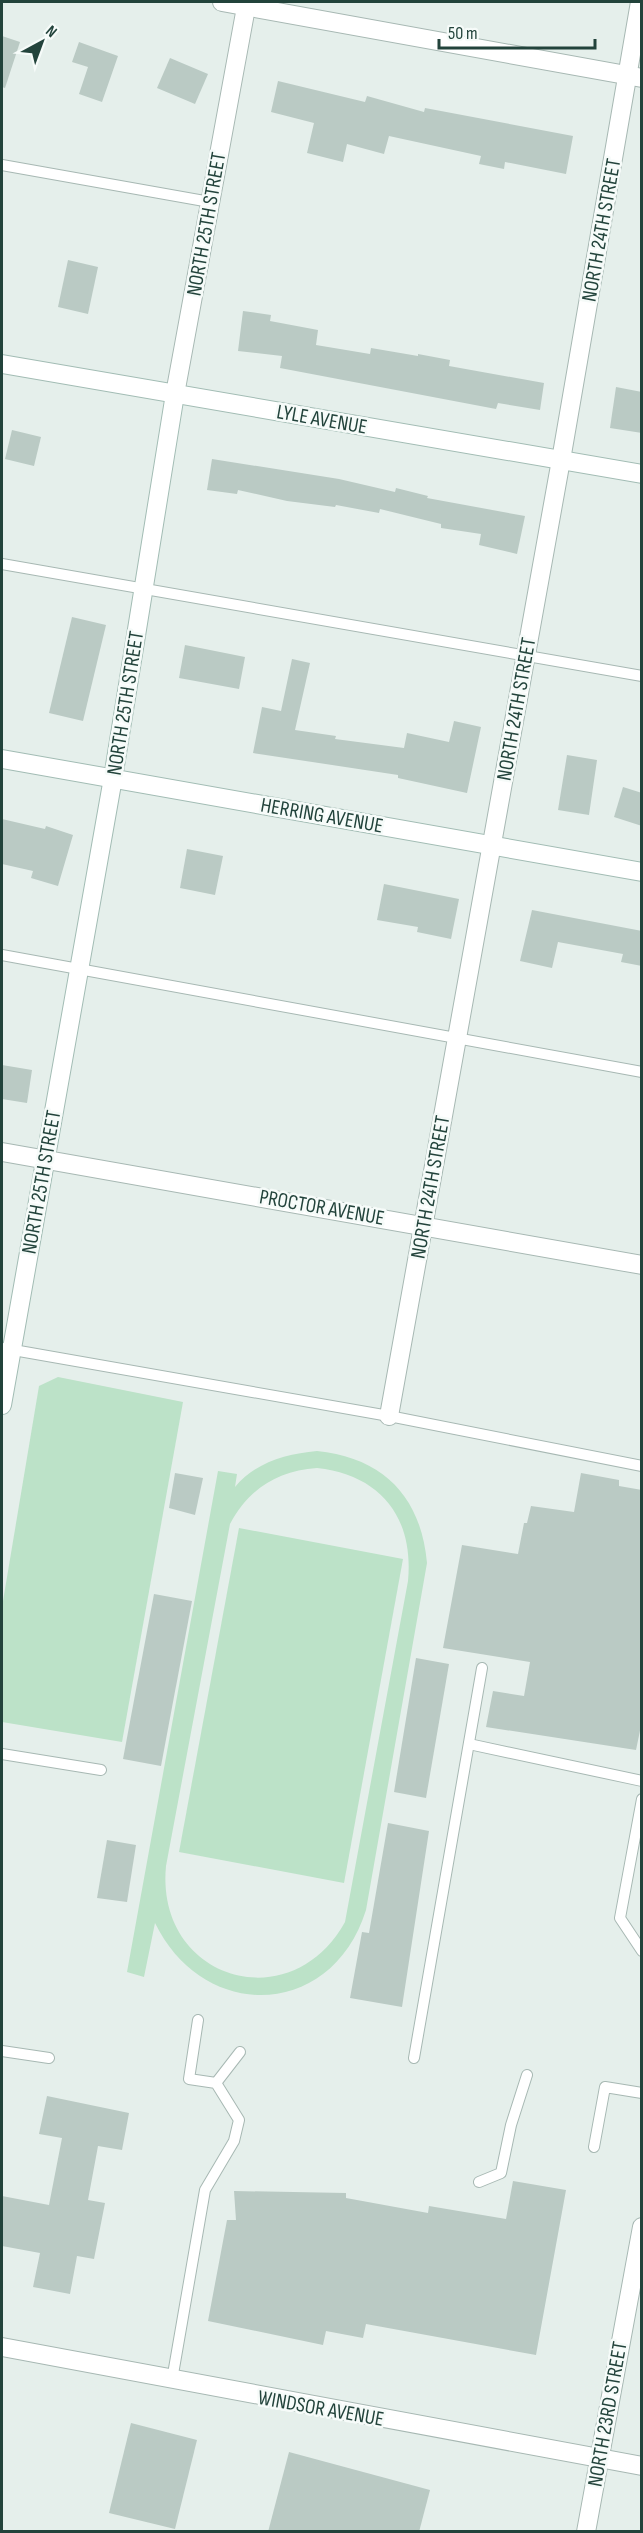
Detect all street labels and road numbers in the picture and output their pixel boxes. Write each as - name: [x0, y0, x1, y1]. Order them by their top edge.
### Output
- street label: NORTH 25TH STREET: [182, 150, 232, 298]
- street label: NORTH 24TH STREET: [577, 156, 626, 303]
- street label: LYLE AVENUE: [275, 399, 369, 440]
- street label: NORTH 25TH STREET: [102, 629, 149, 777]
- street label: NORTH 24TH STREET: [492, 635, 541, 782]
- street label: HERRING AVENUE: [259, 792, 385, 839]
- street label: NORTH 25TH STREET: [17, 1108, 67, 1256]
- street label: NORTH 24TH STREET: [406, 1113, 455, 1260]
- street label: PROCTOR AVENUE: [257, 1184, 386, 1231]
- street label: NORTH 23RD STREET: [582, 2339, 633, 2489]
- street label: WINDSOR AVENUE: [256, 2385, 386, 2432]

